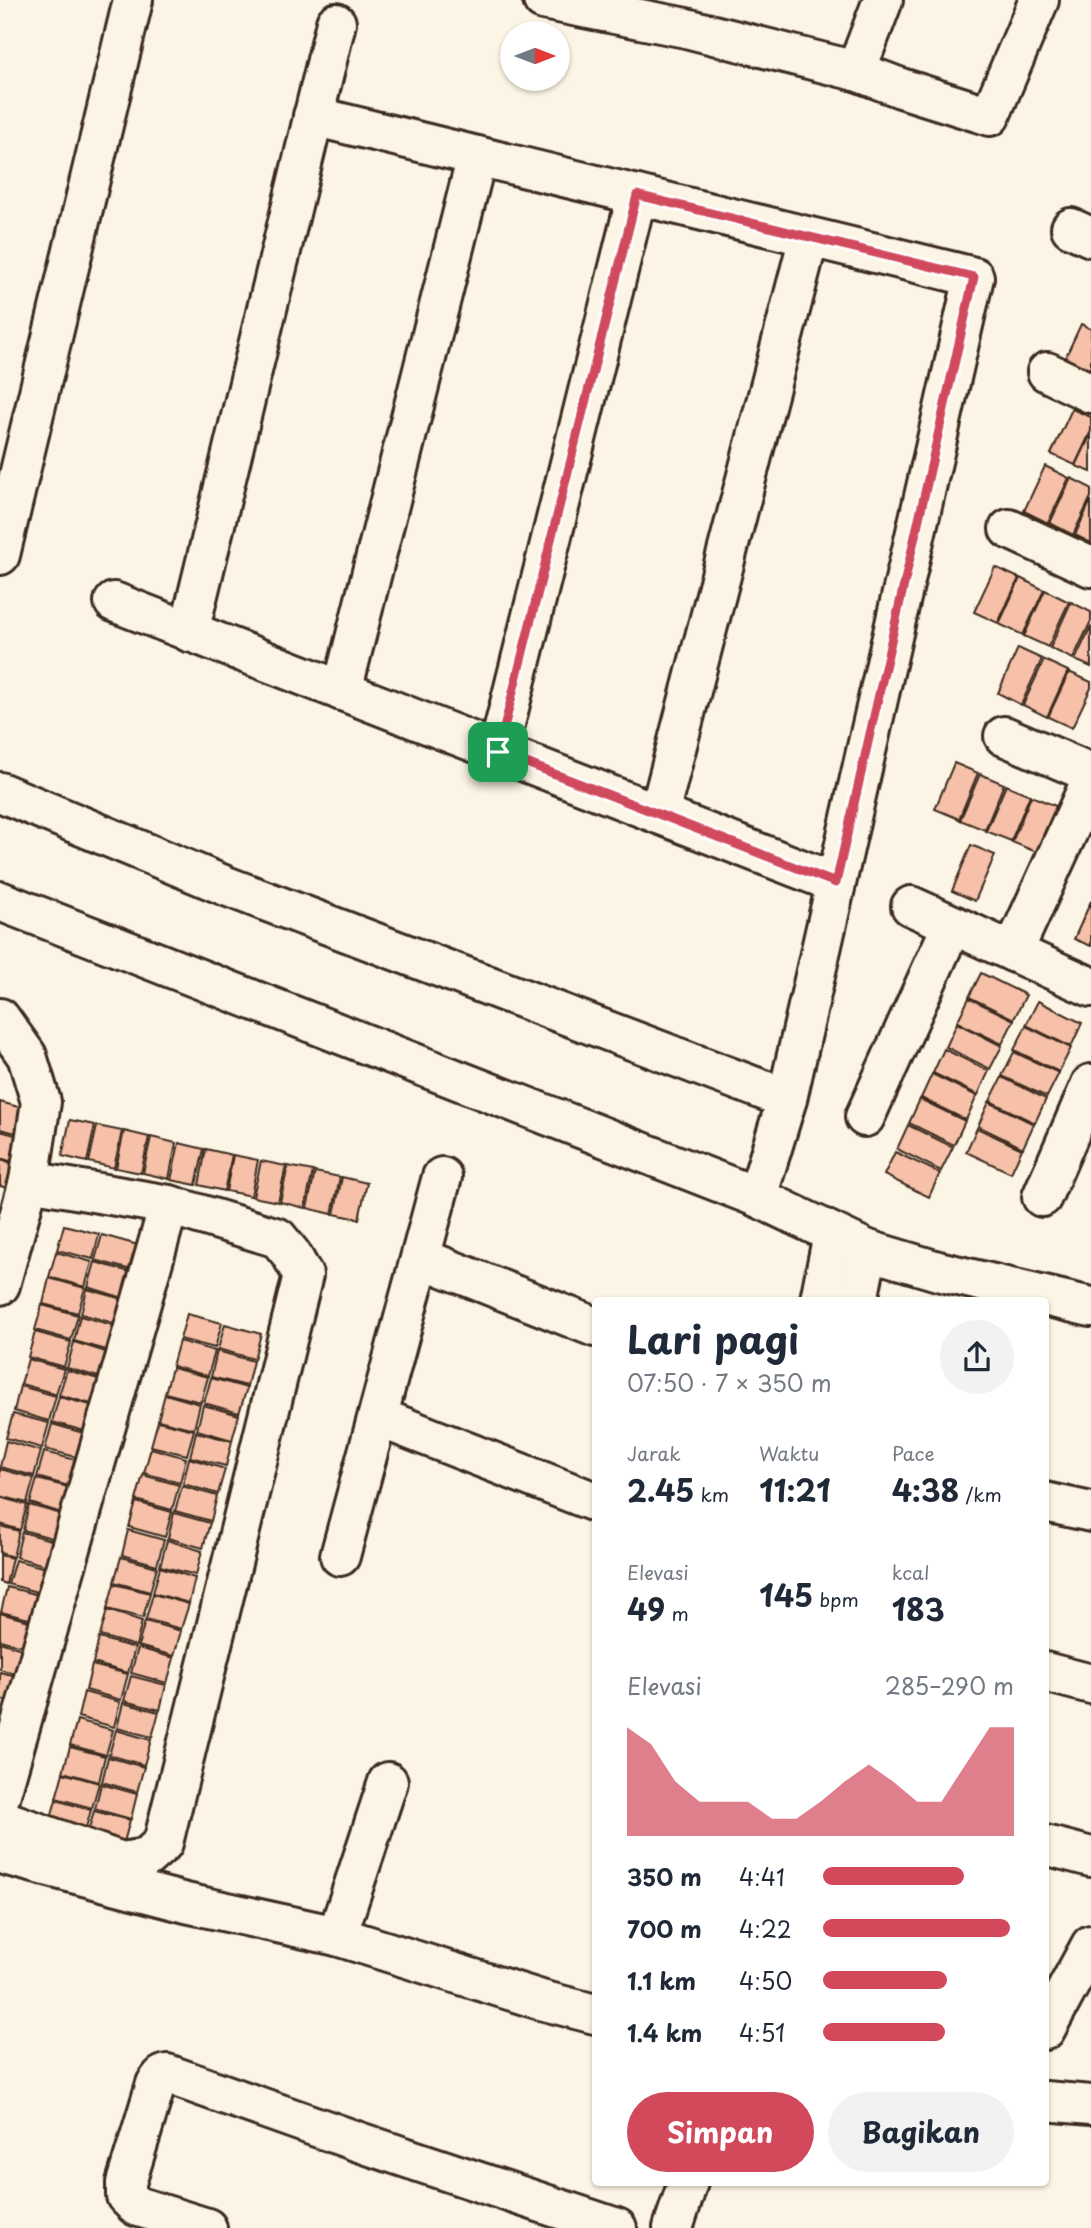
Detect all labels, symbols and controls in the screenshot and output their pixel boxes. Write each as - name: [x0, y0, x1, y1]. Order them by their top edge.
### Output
- north arrow: [500, 21, 570, 91]
- map controls: [500, 21, 570, 91]
- pin: [468, 722, 528, 782]
- icon: arrive: [479, 733, 517, 771]
- text: Lari pagi: [627, 1310, 799, 1367]
- button: share: [940, 1320, 1014, 1394]
- text: 07:50 · 7 × 350 m: [627, 1365, 832, 1400]
- text: Jarak: [627, 1439, 681, 1467]
- text: Waktu: [759, 1439, 819, 1467]
- text: Pace: [892, 1439, 935, 1467]
- text: 2.45: [627, 1467, 694, 1512]
- text: 11:21: [759, 1467, 831, 1512]
- text: 4:38: [892, 1467, 959, 1512]
- text: km: [694, 1480, 729, 1508]
- text: /km: [959, 1480, 1002, 1508]
- text: Elevasi: [627, 1558, 689, 1586]
- text: kcal: [892, 1558, 930, 1586]
- text: 145: [759, 1572, 813, 1617]
- text: bpm: [813, 1585, 859, 1613]
- text: 49: [627, 1586, 665, 1631]
- text: 183: [892, 1586, 945, 1631]
- text: m: [665, 1599, 689, 1627]
- text: Elevasi: [627, 1668, 702, 1703]
- text: 285–290 m: [885, 1668, 1014, 1703]
- text: 350 m: [627, 1859, 702, 1894]
- text: 4:41: [739, 1859, 785, 1894]
- text: 700 m: [627, 1911, 702, 1946]
- text: 4:22: [739, 1911, 792, 1946]
- text: 1.1 km: [627, 1963, 696, 1998]
- text: 4:50: [739, 1963, 792, 1998]
- text: 1.4 km: [627, 2015, 702, 2050]
- text: 4:51: [739, 2015, 785, 2050]
- button: Simpan: [627, 2092, 814, 2172]
- button: Bagikan: [828, 2092, 1014, 2172]

